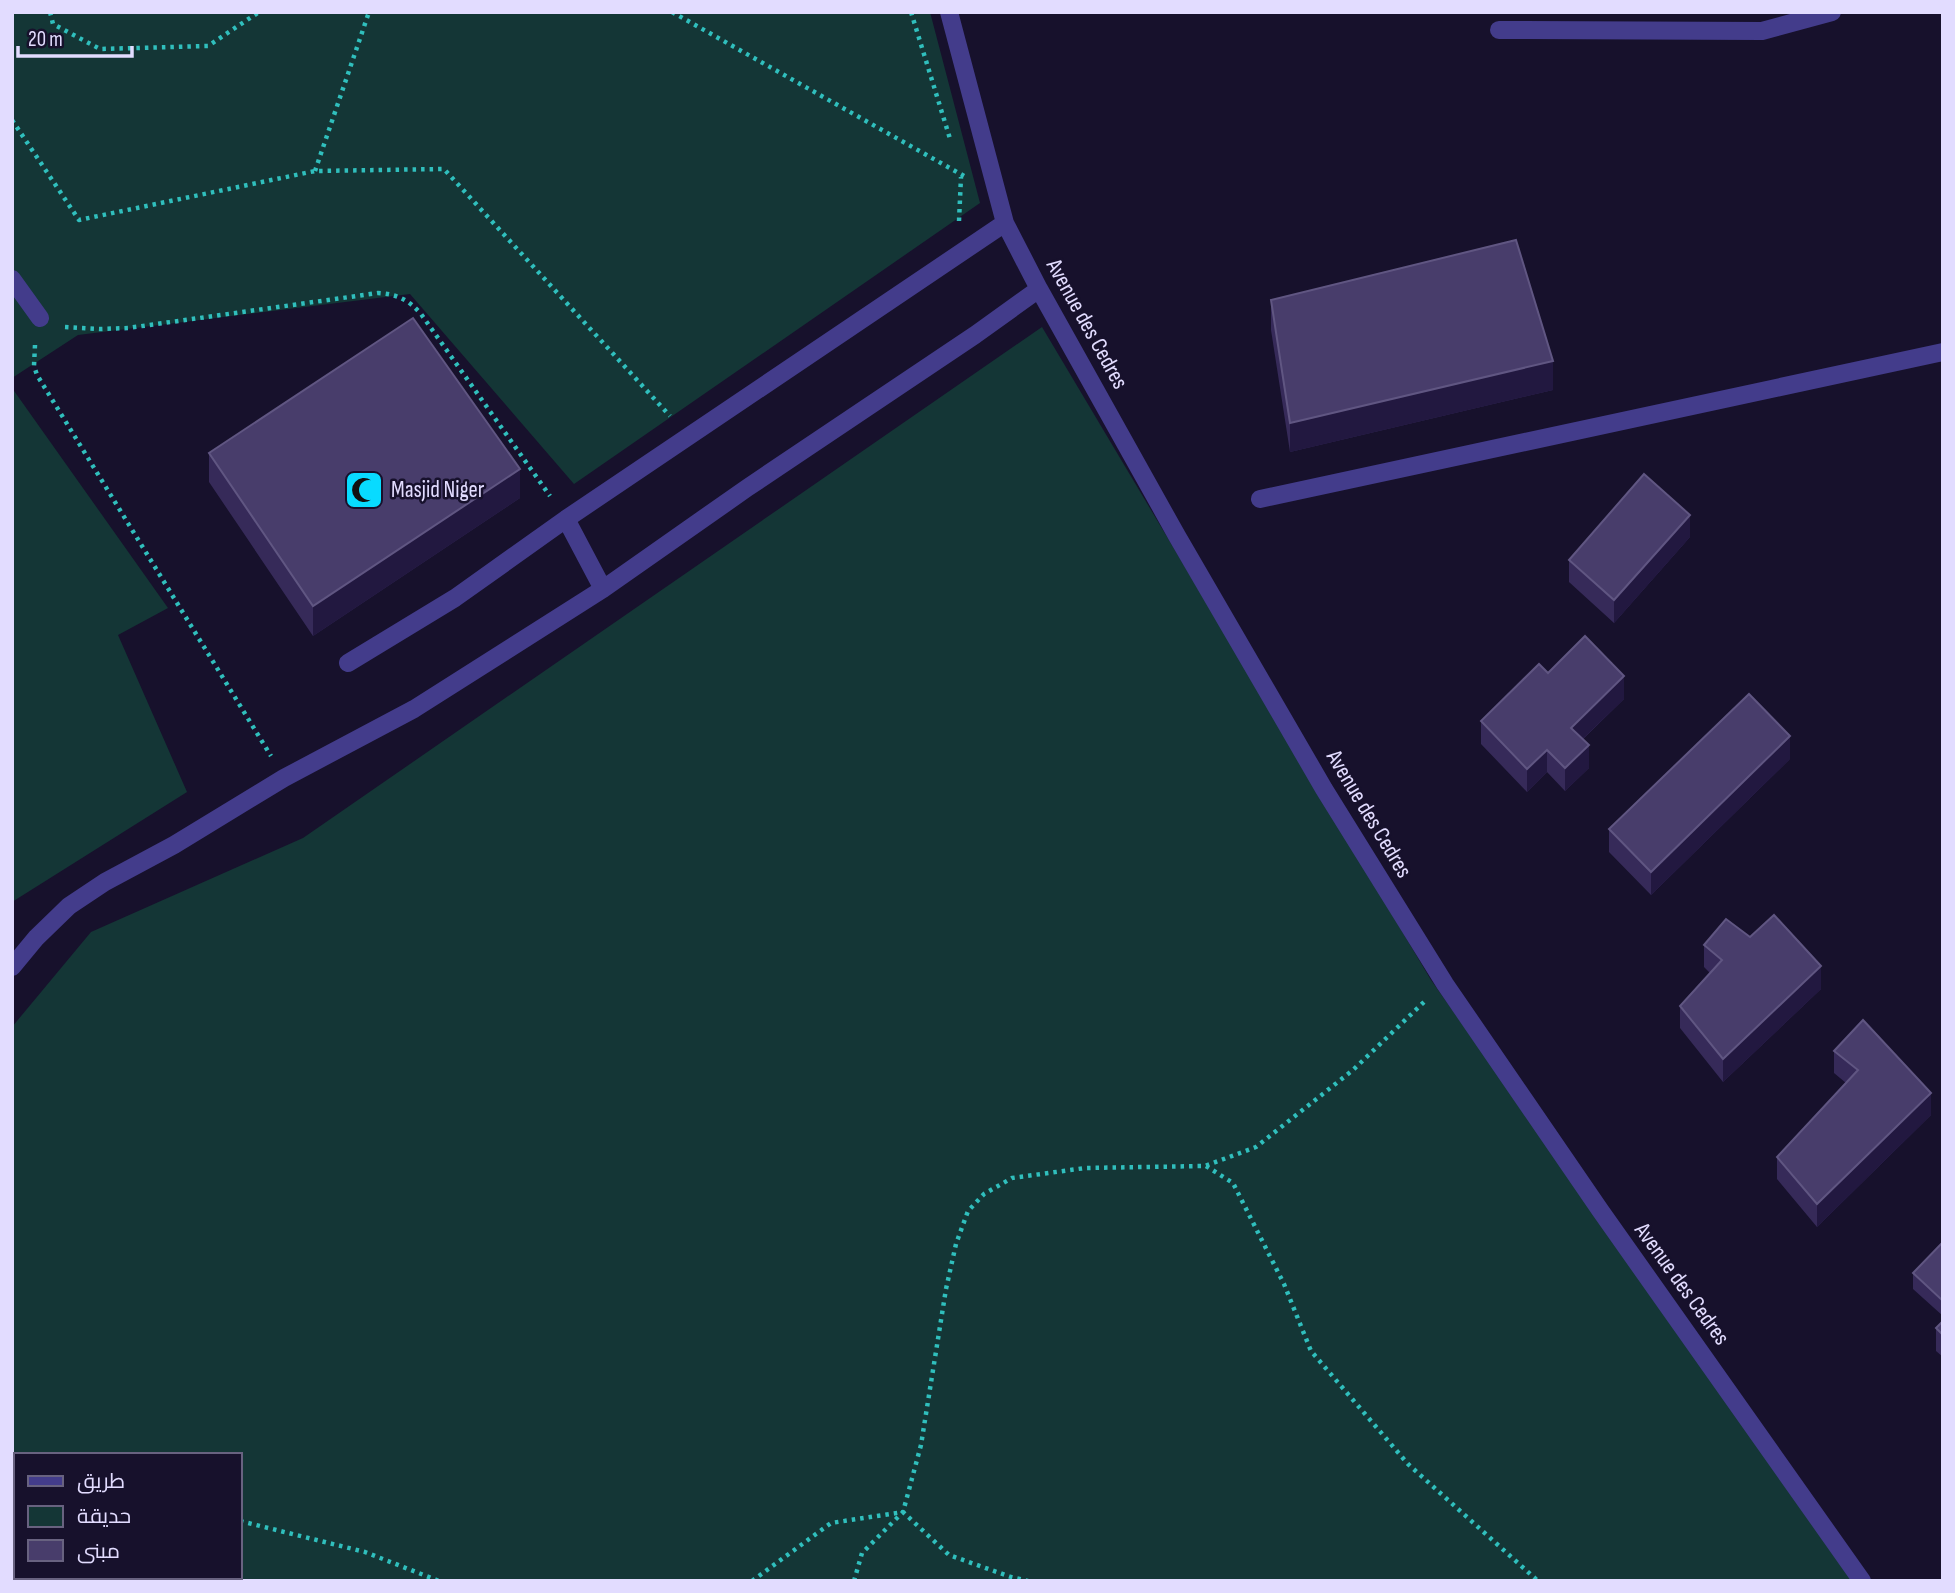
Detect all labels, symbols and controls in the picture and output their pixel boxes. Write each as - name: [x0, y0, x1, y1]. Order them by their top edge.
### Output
- scale bar: [18, 14, 131, 58]
- text: 20 m: [28, 27, 63, 52]
- street label: Avenue des Cedres: [1039, 253, 1134, 394]
- mosque icon: Masjid Niger: [343, 469, 385, 511]
- place label: Masjid Niger: [391, 476, 485, 504]
- street label: Avenue des Cedres: [1319, 744, 1418, 883]
- street label: Avenue des Cedres: [1628, 1217, 1736, 1351]
- legend: [14, 1453, 242, 1579]
- text: طريق: [77, 1469, 125, 1494]
- text: حديقة: [77, 1504, 131, 1529]
- text: مبنى: [77, 1539, 120, 1564]

